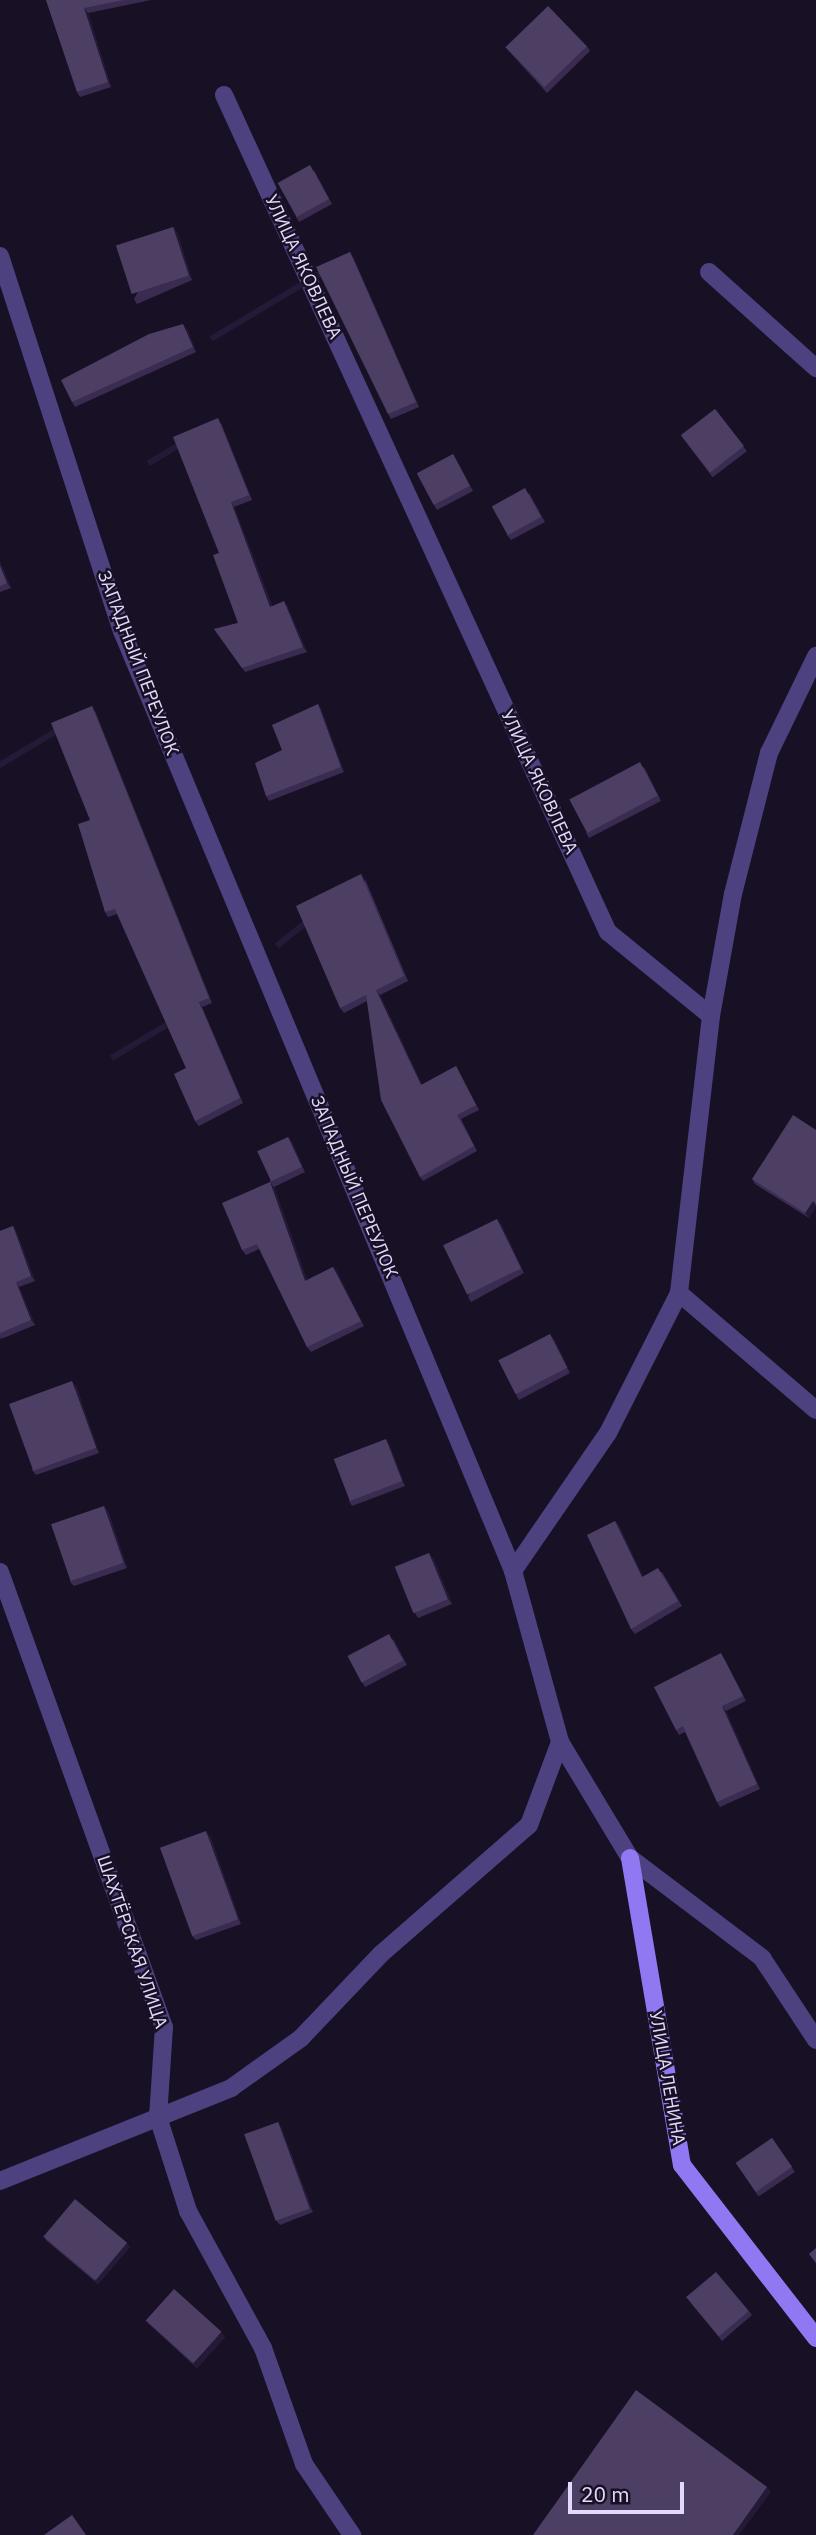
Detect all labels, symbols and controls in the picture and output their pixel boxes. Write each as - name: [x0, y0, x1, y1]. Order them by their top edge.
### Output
- street label: УЛИЦА ЯКОВЛЕВА: [260, 191, 346, 343]
- street label: ЗАПАДНЫЙ ПЕРЕУЛОК: [93, 568, 183, 758]
- street label: УЛИЦА ЯКОВЛЕВА: [496, 706, 582, 858]
- street label: ЗАПАДНЫЙ ПЕРЕУЛОК: [306, 1093, 402, 1281]
- street label: ШАХТЁРСКАЯ УЛИЦА: [92, 1853, 172, 2031]
- street label: УЛИЦА ЛЕНИНА: [645, 2009, 689, 2147]
- scale bar: [571, 2468, 686, 2512]
- text: 20 m: [581, 2480, 630, 2508]

